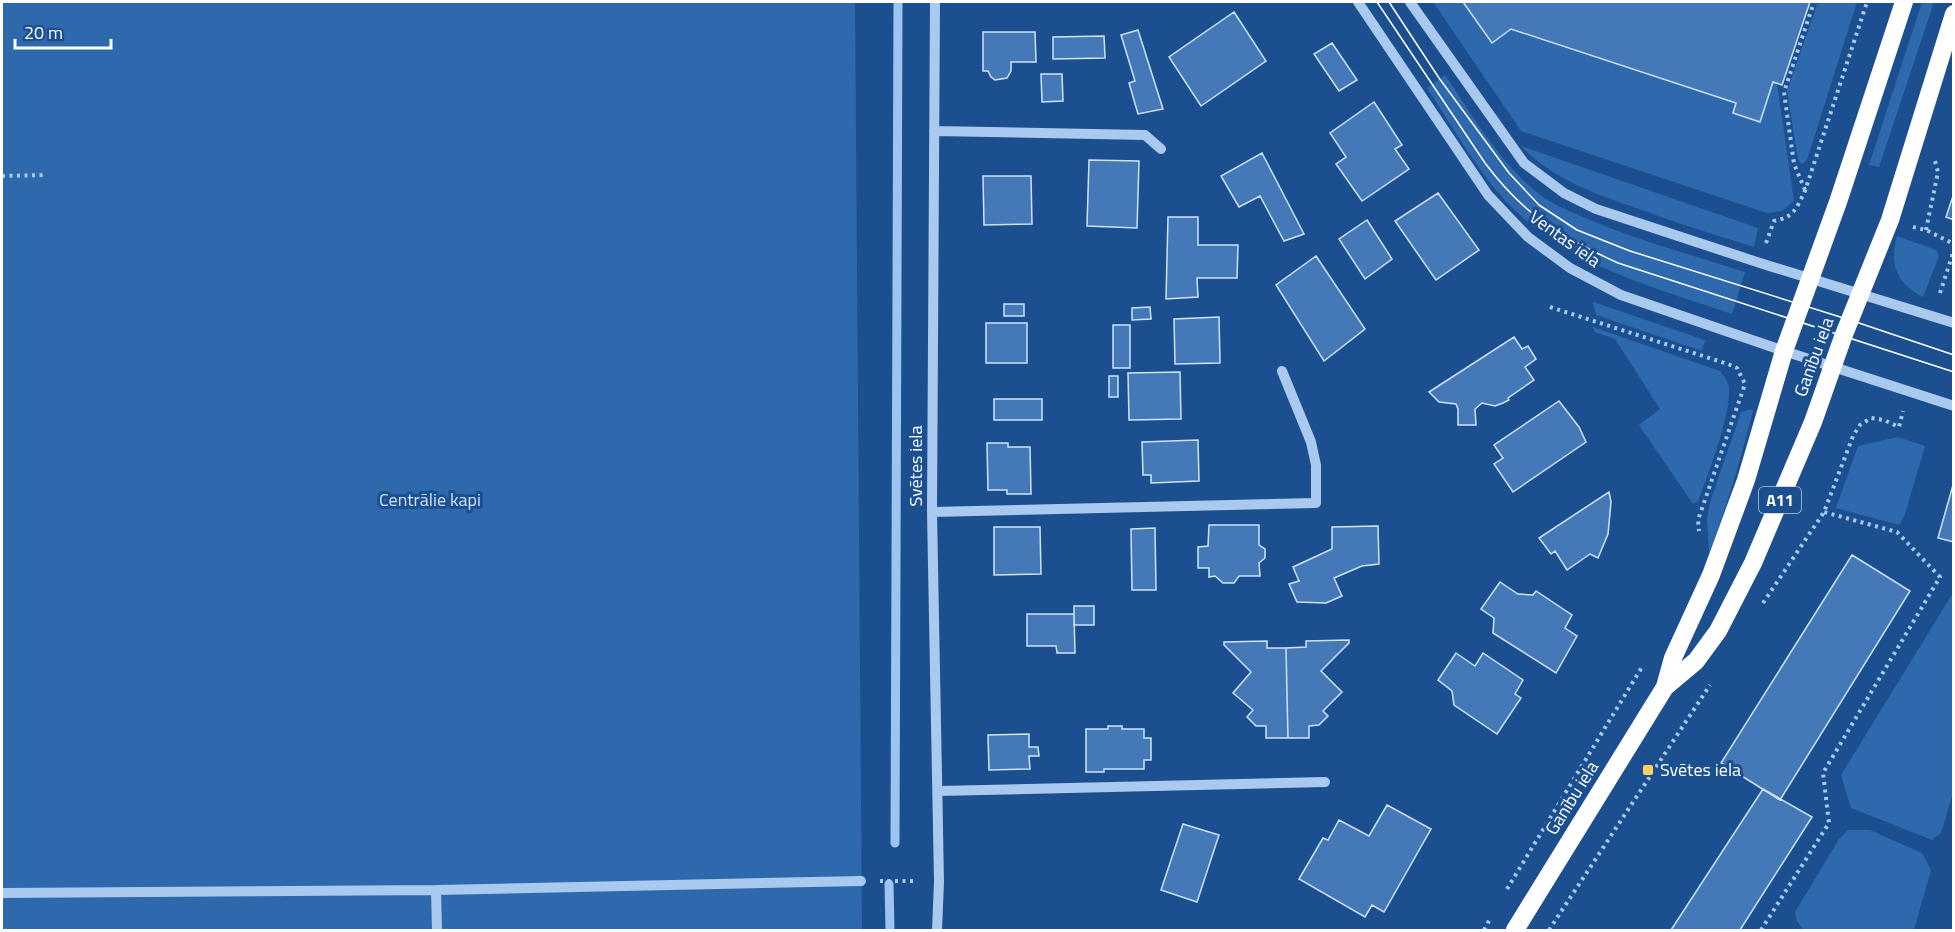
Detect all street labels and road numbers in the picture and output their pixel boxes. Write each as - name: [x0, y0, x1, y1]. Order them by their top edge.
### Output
- street label: Ventas iela: [1524, 203, 1607, 274]
- street label: Ganību iela: [1787, 313, 1840, 400]
- street label: Svētes iela: [902, 425, 929, 507]
- road number: A11: [1759, 487, 1801, 513]
- street label: Ganību iela: [1538, 755, 1605, 840]

